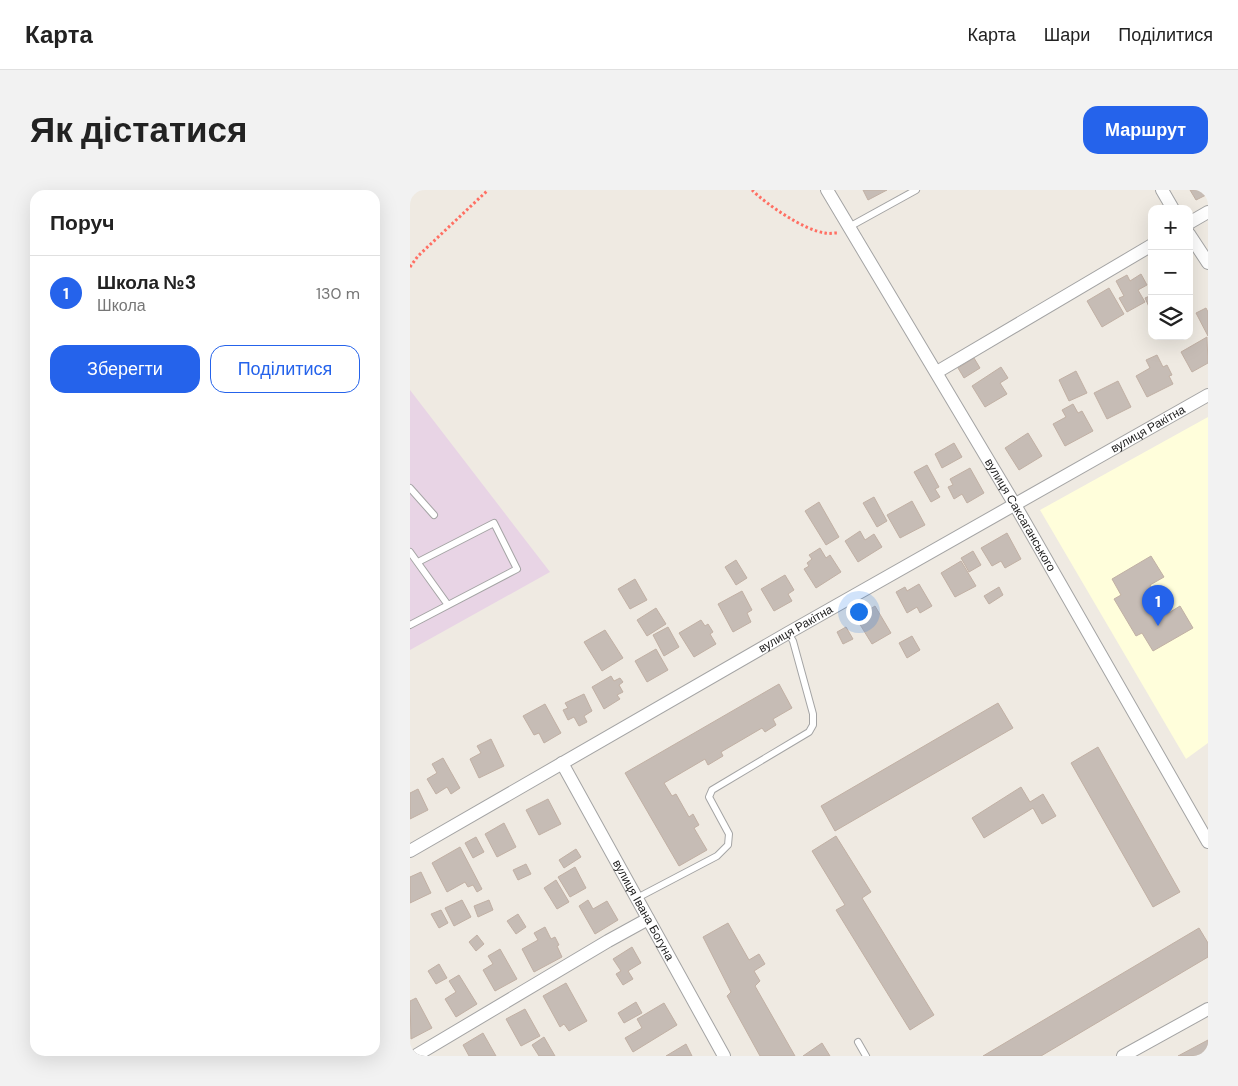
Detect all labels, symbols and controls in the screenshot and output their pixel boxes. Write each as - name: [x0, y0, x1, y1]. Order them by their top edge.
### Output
- text: Карта: [25, 19, 93, 50]
- text: Карта: [968, 23, 1016, 47]
- text: Шари: [1044, 23, 1090, 47]
- text: Поділитися: [1118, 23, 1213, 47]
- button: Маршрут: [1083, 106, 1208, 154]
- text: Як дістатися: [30, 107, 247, 153]
- map controls: [1148, 205, 1193, 340]
- button: +: [1148, 205, 1193, 250]
- text: Поруч: [50, 209, 114, 237]
- button: −: [1148, 250, 1193, 295]
- text: Школа №3: [97, 270, 196, 295]
- text: 1: [63, 283, 69, 304]
- text: 130 m: [316, 283, 360, 304]
- text: Школа: [97, 295, 146, 316]
- button: layers: [1148, 295, 1193, 340]
- button: Зберегти: [50, 345, 200, 393]
- button: Поділитися: [210, 345, 360, 393]
- street label: вулиця Ракітна: [1108, 401, 1188, 457]
- street label: вулиця Саксаганського: [981, 455, 1060, 575]
- pin: 1: [1142, 585, 1174, 626]
- your location: [846, 599, 872, 625]
- street label: вулиця Ракітна: [755, 601, 836, 656]
- street label: вулиця Івана Богуна: [609, 857, 678, 964]

